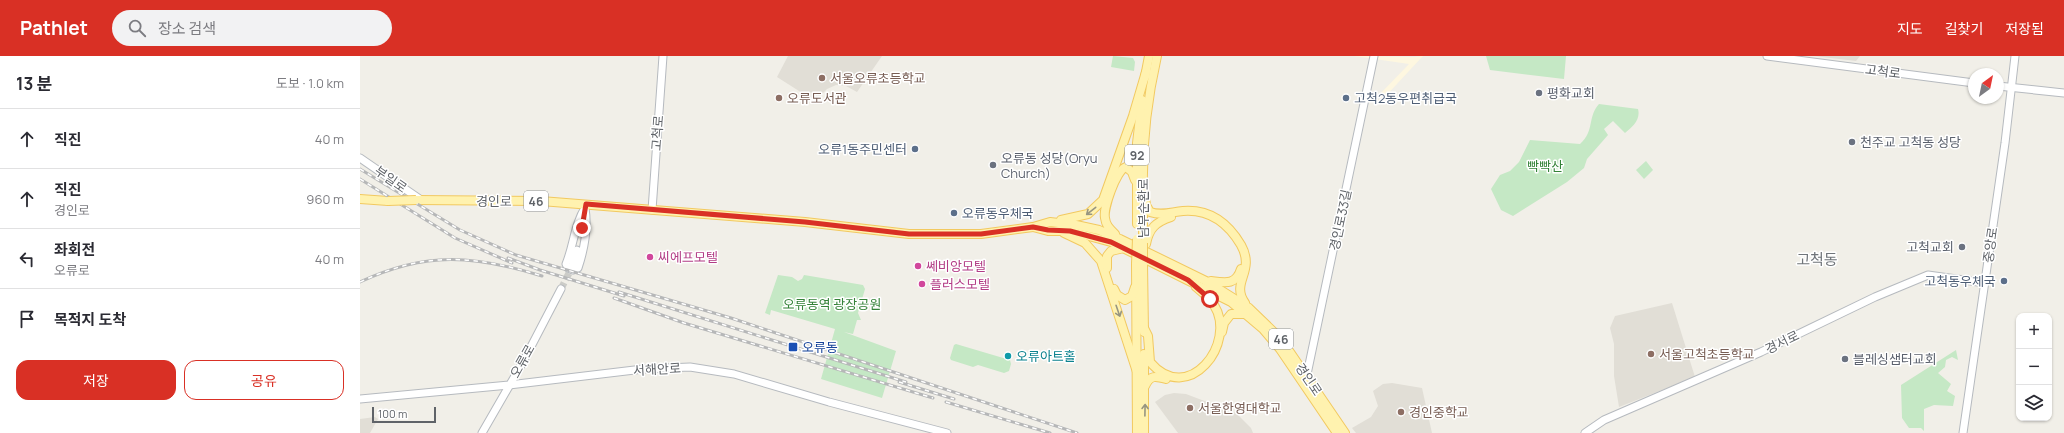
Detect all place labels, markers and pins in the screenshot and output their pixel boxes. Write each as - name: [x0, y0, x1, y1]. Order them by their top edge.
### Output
- place label: 서울오류초등학교: [830, 69, 926, 87]
- marker: 서울오류초등학교: [817, 73, 827, 83]
- place label: 평화교회: [1547, 84, 1595, 102]
- marker: 평화교회: [1534, 88, 1544, 98]
- place label: 오류도서관: [787, 89, 847, 107]
- place label: 고척2동우편취급국: [1354, 89, 1457, 107]
- marker: 오류도서관: [774, 93, 784, 103]
- marker: 고척2동우편취급국: [1341, 93, 1351, 103]
- place label: 천주교 고척동 성당: [1860, 133, 1961, 151]
- marker: 천주교 고척동 성당: [1847, 137, 1857, 147]
- place label: 오류1동주민센터: [818, 140, 907, 158]
- marker: 오류1동주민센터: [910, 144, 920, 154]
- place label: 오류동 성당(Oryu Church): [1001, 149, 1098, 182]
- marker: 오류동 성당(Oryu Church): [988, 160, 998, 170]
- place label: 오류동우체국: [962, 204, 1034, 222]
- marker: 오류동우체국: [949, 208, 959, 218]
- place label: 고척교회: [1906, 238, 1954, 256]
- marker: 고척교회: [1957, 242, 1967, 252]
- place label: 씨에프모텔: [658, 248, 718, 266]
- marker: 씨에프모텔: [645, 252, 655, 262]
- place label: 쎄비앙모텔: [926, 257, 986, 275]
- marker: 쎄비앙모텔: [913, 261, 923, 271]
- place label: 고척동우체국: [1924, 272, 1996, 290]
- place label: 플러스모텔: [930, 275, 990, 293]
- marker: 고척동우체국: [1999, 276, 2009, 286]
- marker: 플러스모텔: [917, 279, 927, 289]
- place label: 오류동: [802, 338, 838, 356]
- marker: 오류동: [787, 341, 799, 353]
- place label: 서울고척초등학교: [1659, 345, 1755, 363]
- place label: 오류아트홀: [1016, 347, 1076, 365]
- marker: 서울고척초등학교: [1646, 349, 1656, 359]
- place label: 블레싱샘터교회: [1853, 350, 1937, 368]
- marker: 오류아트홀: [1003, 351, 1013, 361]
- marker: 블레싱샘터교회: [1840, 354, 1850, 364]
- place label: 서울한영대학교: [1198, 399, 1282, 417]
- marker: 서울한영대학교: [1185, 403, 1195, 413]
- place label: 경인중학교: [1409, 403, 1469, 421]
- marker: 경인중학교: [1396, 407, 1406, 417]

